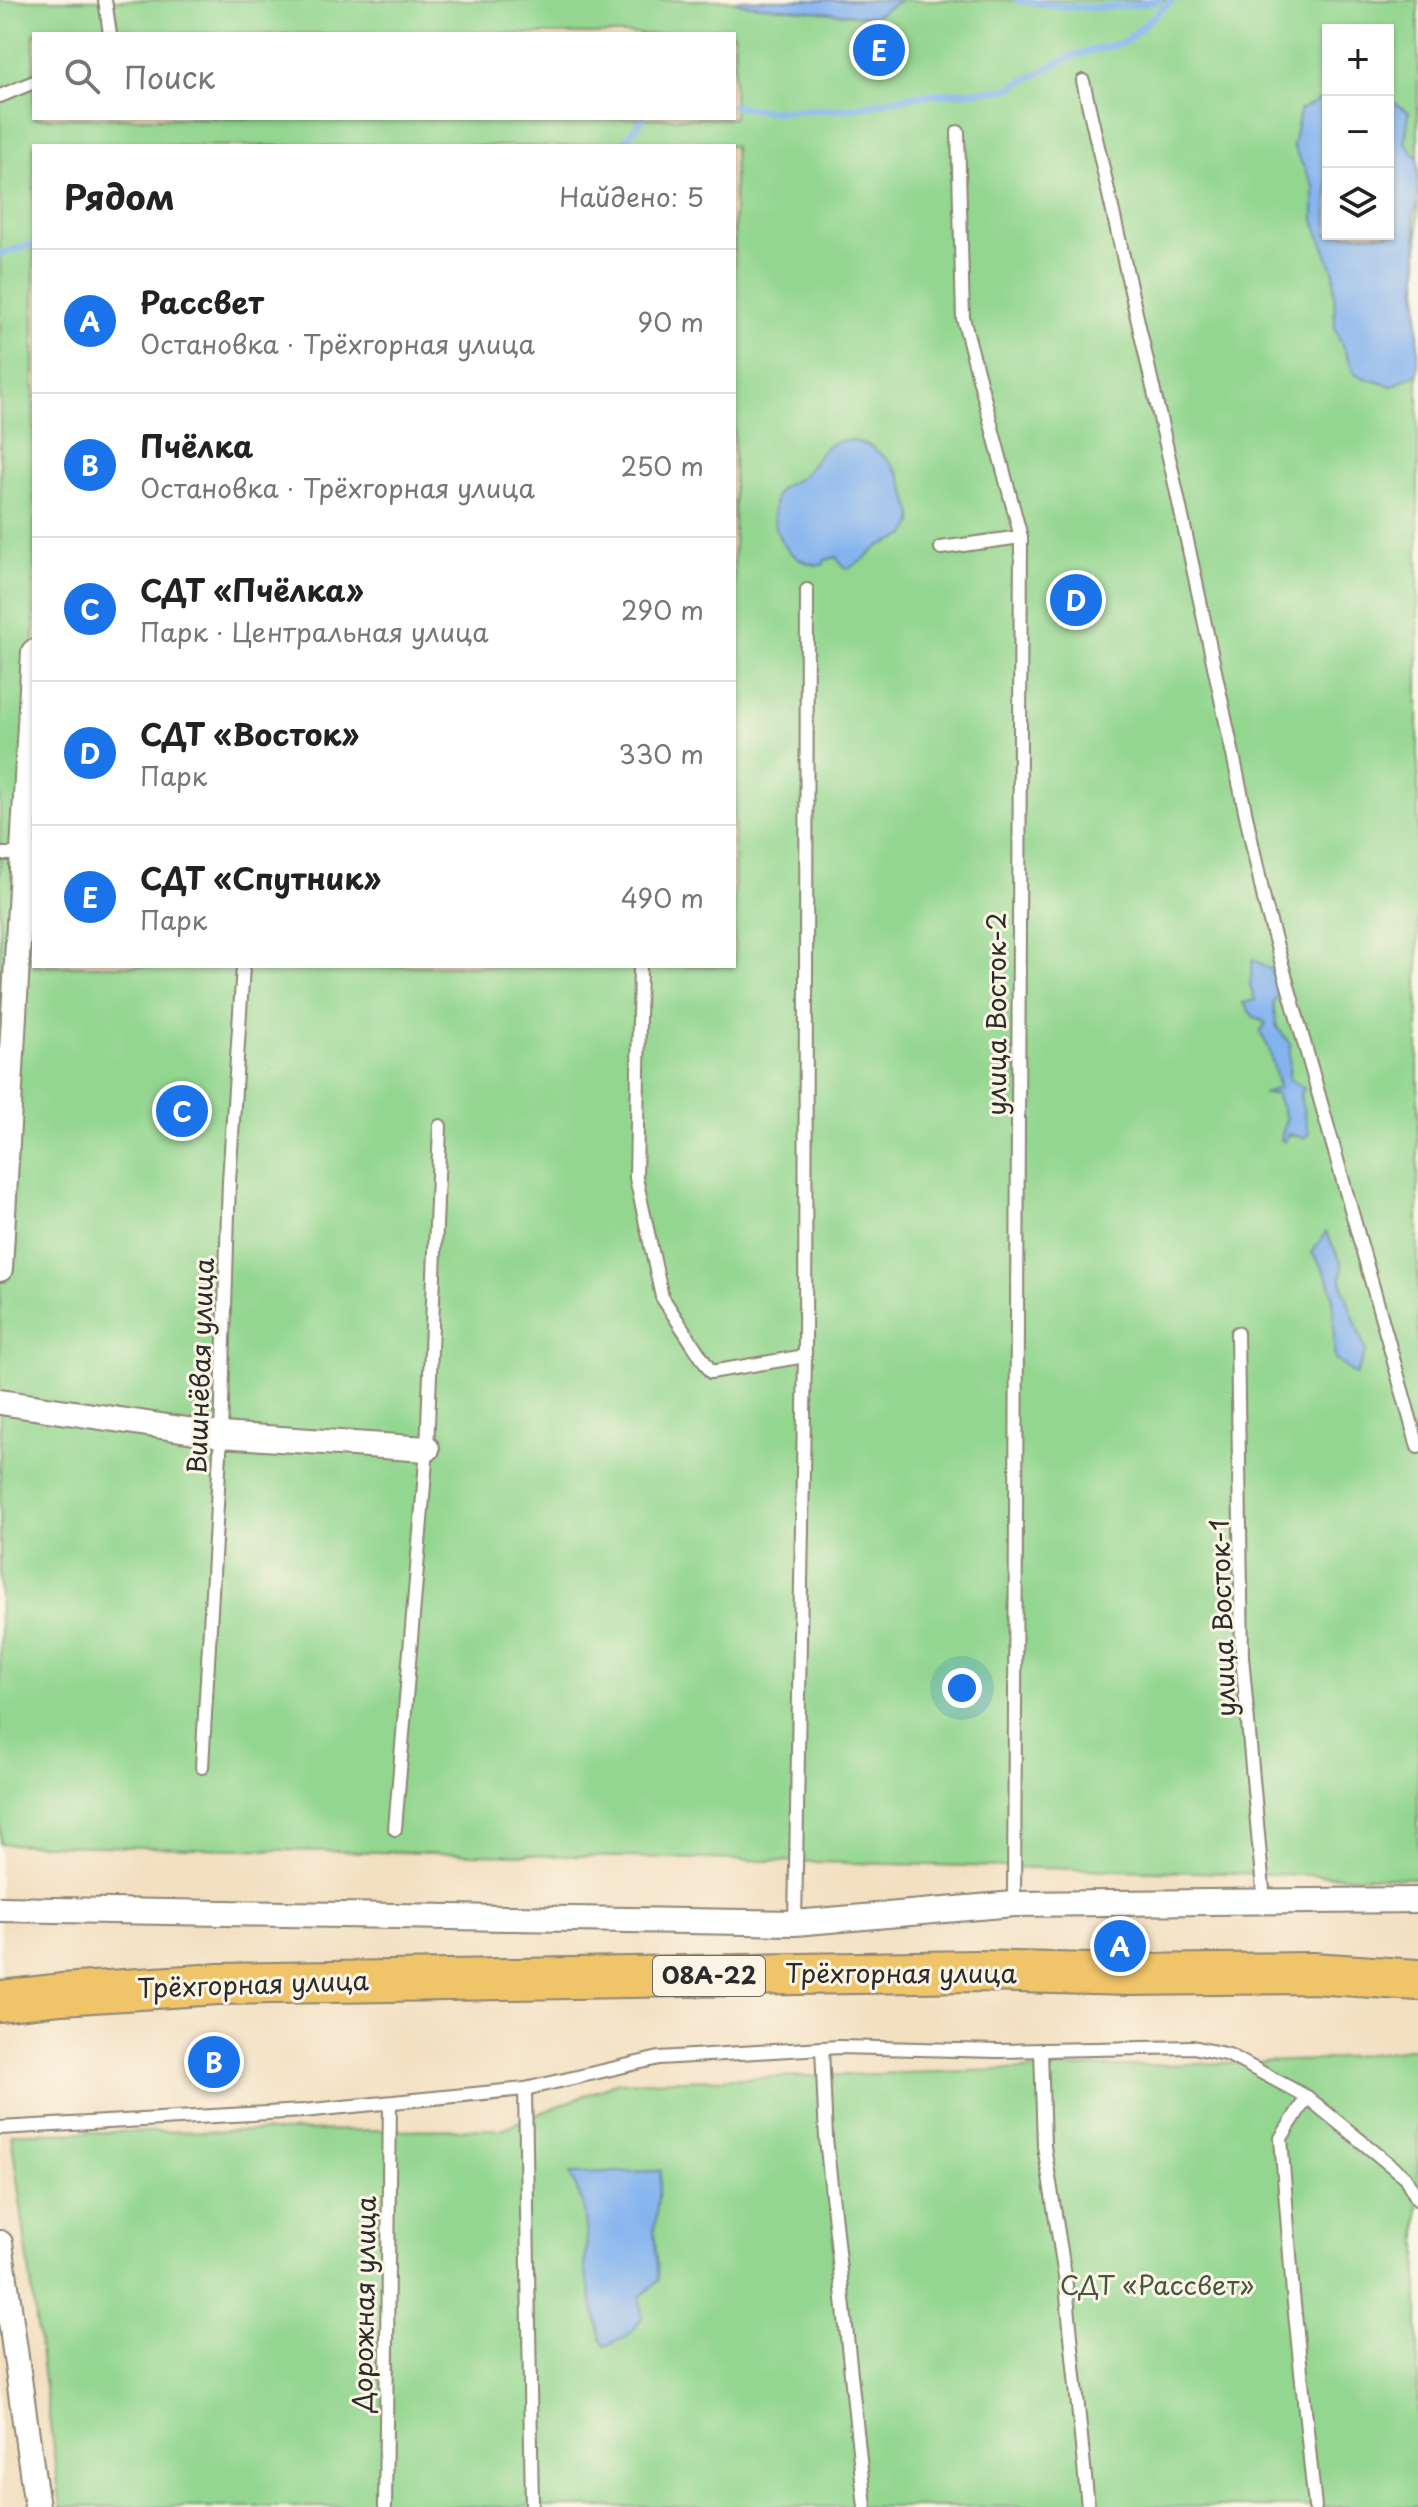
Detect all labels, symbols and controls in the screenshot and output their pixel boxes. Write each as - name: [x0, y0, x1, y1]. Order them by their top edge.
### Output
- pin: E: [853, 20, 905, 80]
- map controls: [1322, 24, 1394, 240]
- button: +: [1322, 24, 1394, 96]
- search box: [32, 32, 736, 120]
- icon: search: [60, 54, 104, 98]
- text: Поиск: [124, 54, 215, 99]
- button: −: [1322, 96, 1394, 168]
- button: layers: [1322, 168, 1394, 240]
- text: Рядом: [64, 170, 175, 222]
- text: Найдено: 5: [559, 177, 704, 216]
- text: Рассвет: [140, 279, 264, 324]
- text: A: [80, 302, 100, 341]
- text: 90 m: [637, 302, 704, 341]
- text: Остановка · Трёхгорная улица: [140, 324, 535, 363]
- text: Пчёлка: [140, 423, 253, 468]
- text: B: [81, 446, 99, 485]
- text: 250 m: [620, 446, 704, 485]
- text: Остановка · Трёхгорная улица: [140, 468, 535, 507]
- text: СДТ «Пчёлка»: [140, 567, 364, 612]
- pin: D: [1050, 570, 1102, 630]
- text: C: [80, 590, 100, 629]
- text: 290 m: [621, 590, 704, 629]
- text: Парк · Центральная улица: [140, 612, 489, 651]
- text: СДТ «Восток»: [140, 711, 359, 756]
- text: D: [80, 734, 100, 773]
- text: 330 m: [619, 734, 704, 773]
- text: Парк: [140, 756, 207, 795]
- text: СДТ «Спутник»: [140, 855, 381, 900]
- text: E: [82, 878, 98, 917]
- text: 490 m: [621, 878, 704, 917]
- text: Парк: [140, 900, 207, 939]
- street label: улица Восток-2: [976, 912, 1015, 1116]
- pin: C: [156, 1081, 208, 1141]
- street label: Вишнёвая улица: [176, 1256, 223, 1475]
- street label: улица Восток-1: [1199, 1519, 1244, 1718]
- your location: [942, 1668, 982, 1708]
- pin: A: [1094, 1916, 1146, 1976]
- street label: Трёхгорная улица: [785, 1953, 1018, 1992]
- road number: 08А-22: [653, 1956, 765, 1996]
- street label: Трёхгорная улица: [136, 1960, 370, 2007]
- pin: B: [188, 2032, 240, 2092]
- street label: Дорожная улица: [342, 2195, 385, 2413]
- park label: СДТ «Рассвет»: [1060, 2265, 1254, 2304]

